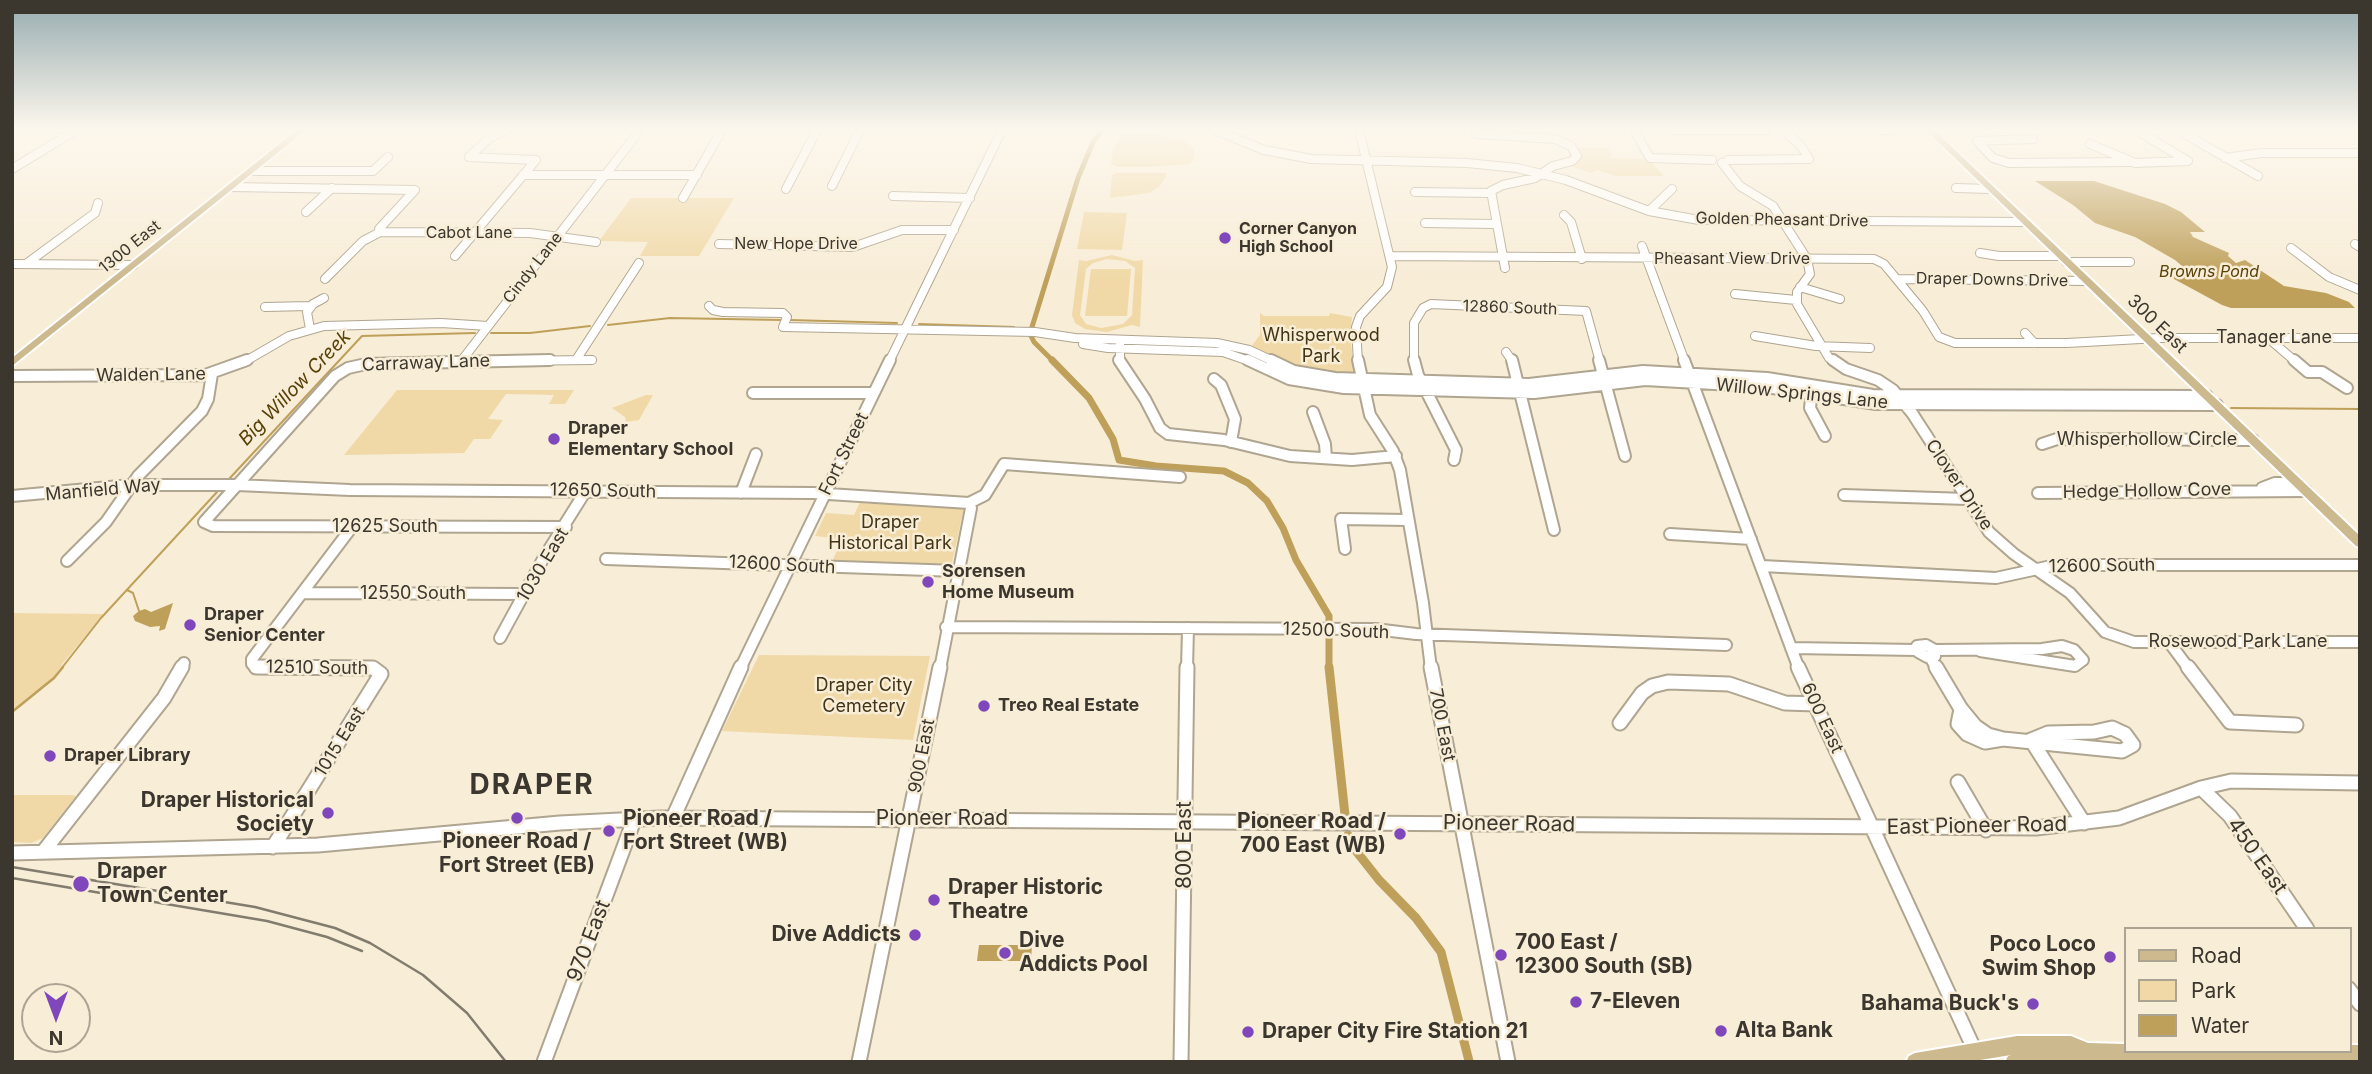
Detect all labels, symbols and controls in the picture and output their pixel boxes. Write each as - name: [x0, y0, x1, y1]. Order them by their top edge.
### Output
- street label: Golden Pheasant Drive: [1695, 209, 1869, 231]
- street label: 1300 East: [95, 216, 165, 278]
- place label: Corner Canyon High School: [1239, 219, 1357, 257]
- street label: Cabot Lane: [426, 223, 512, 243]
- street label: Cindy Lane: [499, 229, 567, 307]
- marker: Corner Canyon High School: [1217, 230, 1233, 246]
- street label: New Hope Drive: [734, 234, 858, 254]
- street label: Pheasant View Drive: [1654, 249, 1810, 269]
- water label: Browns Pond: [2159, 262, 2259, 282]
- street label: Draper Downs Drive: [1916, 269, 2068, 291]
- street label: 300 East: [2122, 290, 2192, 358]
- street label: 12860 South: [1462, 297, 1558, 319]
- park label: Whisperwood Park: [1262, 325, 1380, 368]
- water label: Big Willow Creek: [234, 326, 356, 450]
- street label: Tanager Lane: [2216, 327, 2332, 349]
- street label: Carraway Lane: [361, 350, 491, 376]
- street label: Walden Lane: [96, 363, 206, 387]
- street label: Willow Springs Lane: [1715, 374, 1889, 414]
- street label: Fort Street: [815, 409, 873, 499]
- place label: Draper Elementary School: [568, 418, 733, 460]
- street label: Whisperhollow Circle: [2057, 429, 2237, 451]
- marker: Draper Elementary School: [546, 431, 562, 447]
- street label: Clover Drive: [1921, 436, 1997, 534]
- street label: Manfield Way: [44, 474, 162, 506]
- street label: 12650 South: [550, 479, 656, 503]
- street label: Hedge Hollow Cove: [2063, 479, 2231, 503]
- park label: Draper Historical Park: [828, 512, 952, 554]
- street label: 12625 South: [332, 516, 438, 538]
- street label: 1030 East: [512, 524, 574, 606]
- street label: 12600 South: [728, 551, 836, 579]
- street label: 12600 South: [2048, 554, 2156, 578]
- place label: Sorensen Home Museum: [942, 561, 1074, 604]
- marker: Sorensen Home Museum: [920, 574, 936, 590]
- street label: 12550 South: [360, 583, 466, 605]
- place label: Draper Senior Center: [204, 604, 325, 646]
- marker: Draper Senior Center: [182, 617, 198, 633]
- street label: 12500 South: [1282, 618, 1390, 644]
- street label: Rosewood Park Lane: [2149, 631, 2327, 653]
- street label: 12510 South: [266, 656, 368, 680]
- park label: Draper City Cemetery: [815, 675, 913, 718]
- street label: 600 East: [1796, 679, 1848, 757]
- street label: 700 East: [1424, 687, 1460, 763]
- place label: Treo Real Estate: [998, 695, 1139, 717]
- marker: Treo Real Estate: [976, 698, 992, 714]
- street label: 1015 East: [310, 703, 370, 781]
- street label: 900 East: [904, 717, 940, 795]
- place label: Draper Library: [64, 745, 191, 767]
- marker: Draper Library: [42, 748, 58, 764]
- district label: DRAPER: [470, 769, 594, 803]
- place label: Draper Historical Society: [141, 788, 314, 838]
- street label: 800 East: [1172, 801, 1198, 889]
- marker: Draper Historical Society: [320, 805, 336, 821]
- place label: Pioneer Road / Fort Street (WB): [623, 806, 788, 856]
- street label: Pioneer Road: [876, 806, 1008, 832]
- place label: Pioneer Road / 700 East (WB): [1237, 809, 1386, 859]
- marker: Pioneer Road / Fort Street (EB): [509, 810, 525, 826]
- street label: Pioneer Road: [1443, 810, 1575, 838]
- street label: East Pioneer Road: [1886, 812, 2068, 840]
- street label: 450 East: [2221, 813, 2293, 899]
- marker: Pioneer Road / Fort Street (WB): [601, 823, 617, 839]
- marker: Pioneer Road / 700 East (WB): [1392, 826, 1408, 842]
- place label: Pioneer Road / Fort Street (EB): [439, 829, 595, 879]
- place label: Draper Town Center: [97, 859, 228, 909]
- marker: Draper Town Center: [71, 874, 91, 894]
- place label: Draper Historic Theatre: [948, 875, 1103, 925]
- marker: Draper Historic Theatre: [926, 892, 942, 908]
- street label: 970 East: [562, 896, 616, 986]
- place label: Dive Addicts: [771, 922, 901, 948]
- marker: Dive Addicts: [907, 927, 923, 943]
- legend: [2124, 927, 2351, 1053]
- place label: Dive Addicts Pool: [1019, 928, 1148, 978]
- place label: 700 East / 12300 South (SB): [1515, 930, 1693, 980]
- place label: Poco Loco Swim Shop: [1982, 932, 2096, 982]
- text: Road: [2191, 943, 2242, 968]
- marker: Dive Addicts Pool: [997, 945, 1013, 961]
- marker: 700 East / 12300 South (SB): [1493, 947, 1509, 963]
- marker: Poco Loco Swim Shop: [2102, 949, 2118, 965]
- text: Park: [2191, 978, 2236, 1003]
- north arrow: [21, 983, 91, 1053]
- place label: 7-Eleven: [1590, 989, 1680, 1015]
- place label: Bahama Buck's: [1861, 991, 2019, 1017]
- marker: 7-Eleven: [1568, 994, 1584, 1010]
- marker: Bahama Buck's: [2025, 996, 2041, 1012]
- text: Water: [2191, 1013, 2249, 1038]
- place label: Alta Bank: [1735, 1018, 1833, 1044]
- place label: Draper City Fire Station 21: [1262, 1019, 1528, 1045]
- marker: Alta Bank: [1713, 1023, 1729, 1039]
- marker: Draper City Fire Station 21: [1240, 1024, 1256, 1040]
- text: N: [49, 1026, 63, 1049]

